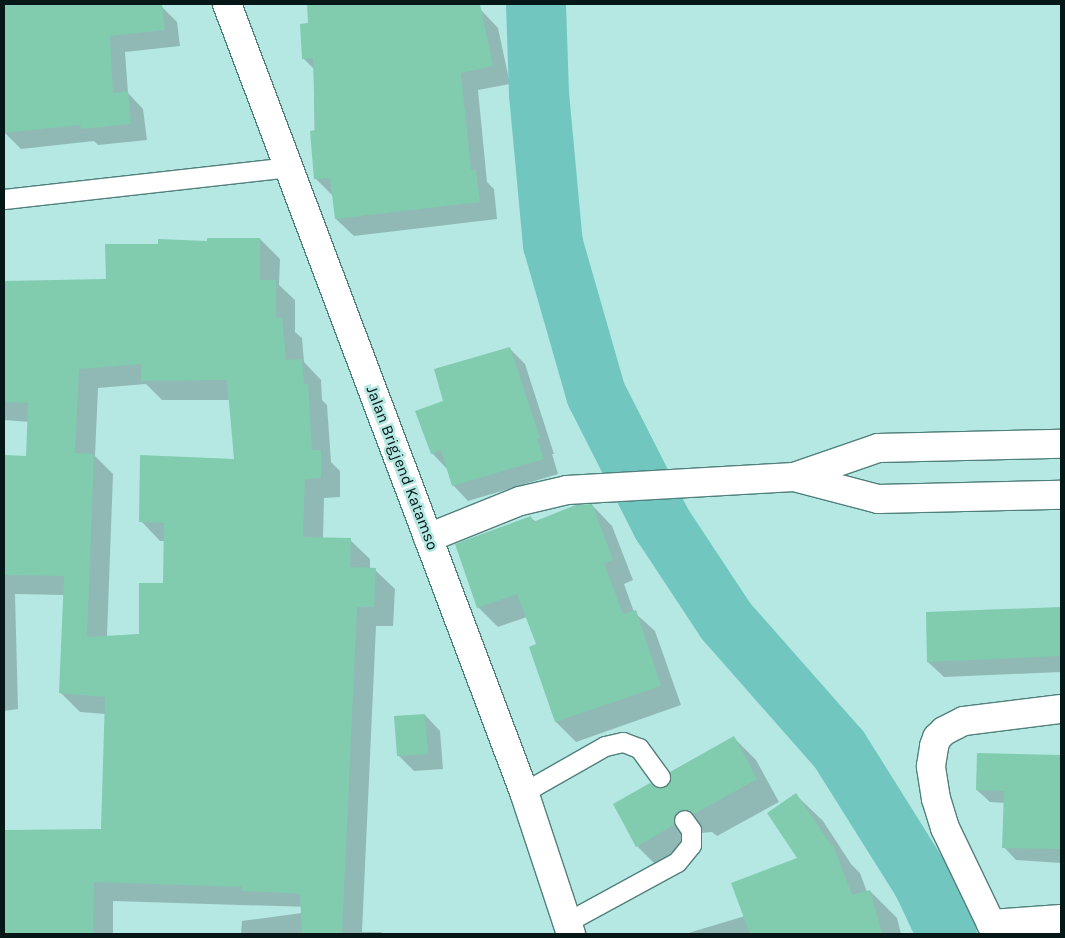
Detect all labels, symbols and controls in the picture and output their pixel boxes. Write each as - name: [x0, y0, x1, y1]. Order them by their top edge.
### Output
- street label: Jalan Brigjend Katamso: [362, 383, 442, 553]

